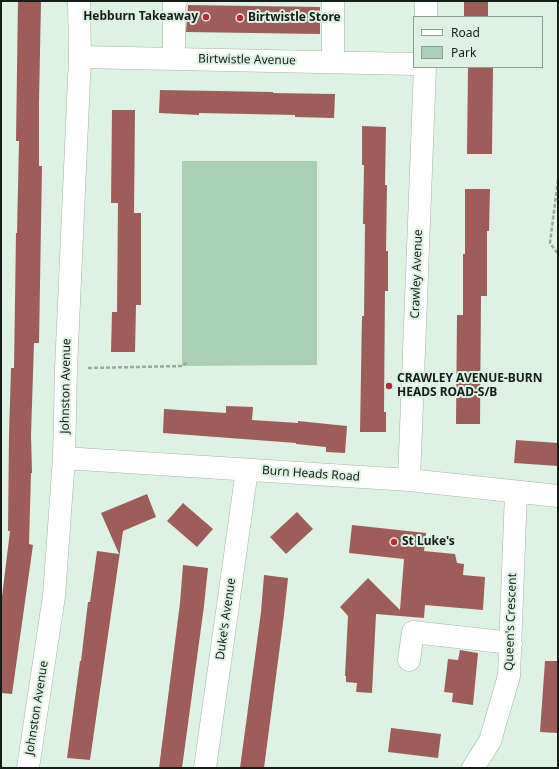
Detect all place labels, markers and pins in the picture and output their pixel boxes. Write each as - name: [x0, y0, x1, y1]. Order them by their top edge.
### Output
- place label: Hebburn Takeaway: [83, 10, 198, 24]
- place label: Birtwistle Store: [248, 11, 341, 25]
- marker: Hebburn Takeaway: [201, 12, 211, 22]
- marker: Birtwistle Store: [235, 13, 245, 23]
- place label: CRAWLEY AVENUE-BURN HEADS ROAD-S/B: [397, 372, 542, 400]
- marker: CRAWLEY AVENUE-BURN HEADS ROAD-S/B: [384, 381, 394, 391]
- place label: St Luke's: [402, 535, 455, 549]
- marker: St Luke's: [389, 537, 399, 547]

